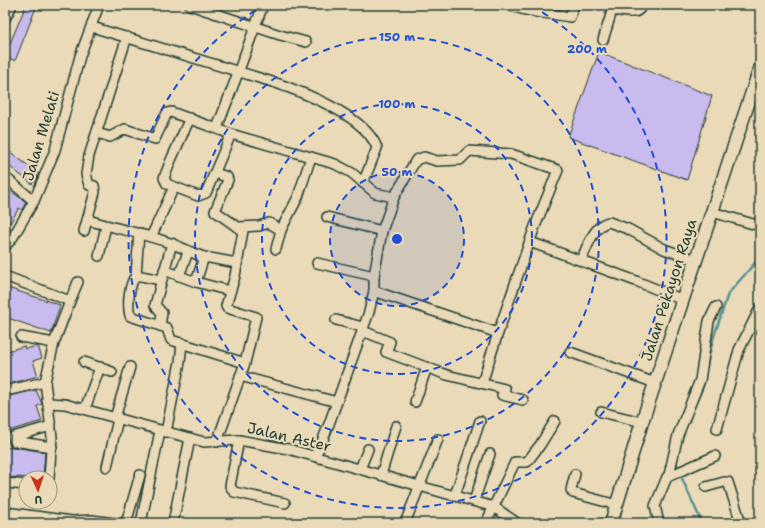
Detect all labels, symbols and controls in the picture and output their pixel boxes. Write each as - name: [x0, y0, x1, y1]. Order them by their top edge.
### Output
- text: 150 m: [379, 29, 415, 45]
- text: 200 m: [567, 41, 607, 57]
- street label: Jalan Melati: [18, 89, 64, 183]
- text: 100 m: [379, 96, 416, 112]
- text: 50 m: [382, 164, 413, 180]
- street label: Jalan Pekayon Raya: [637, 216, 702, 364]
- centre of rings: [390, 232, 404, 246]
- street label: Jalan Aster: [245, 418, 333, 456]
- north arrow: [18, 470, 58, 510]
- text: U: [34, 492, 43, 507]

